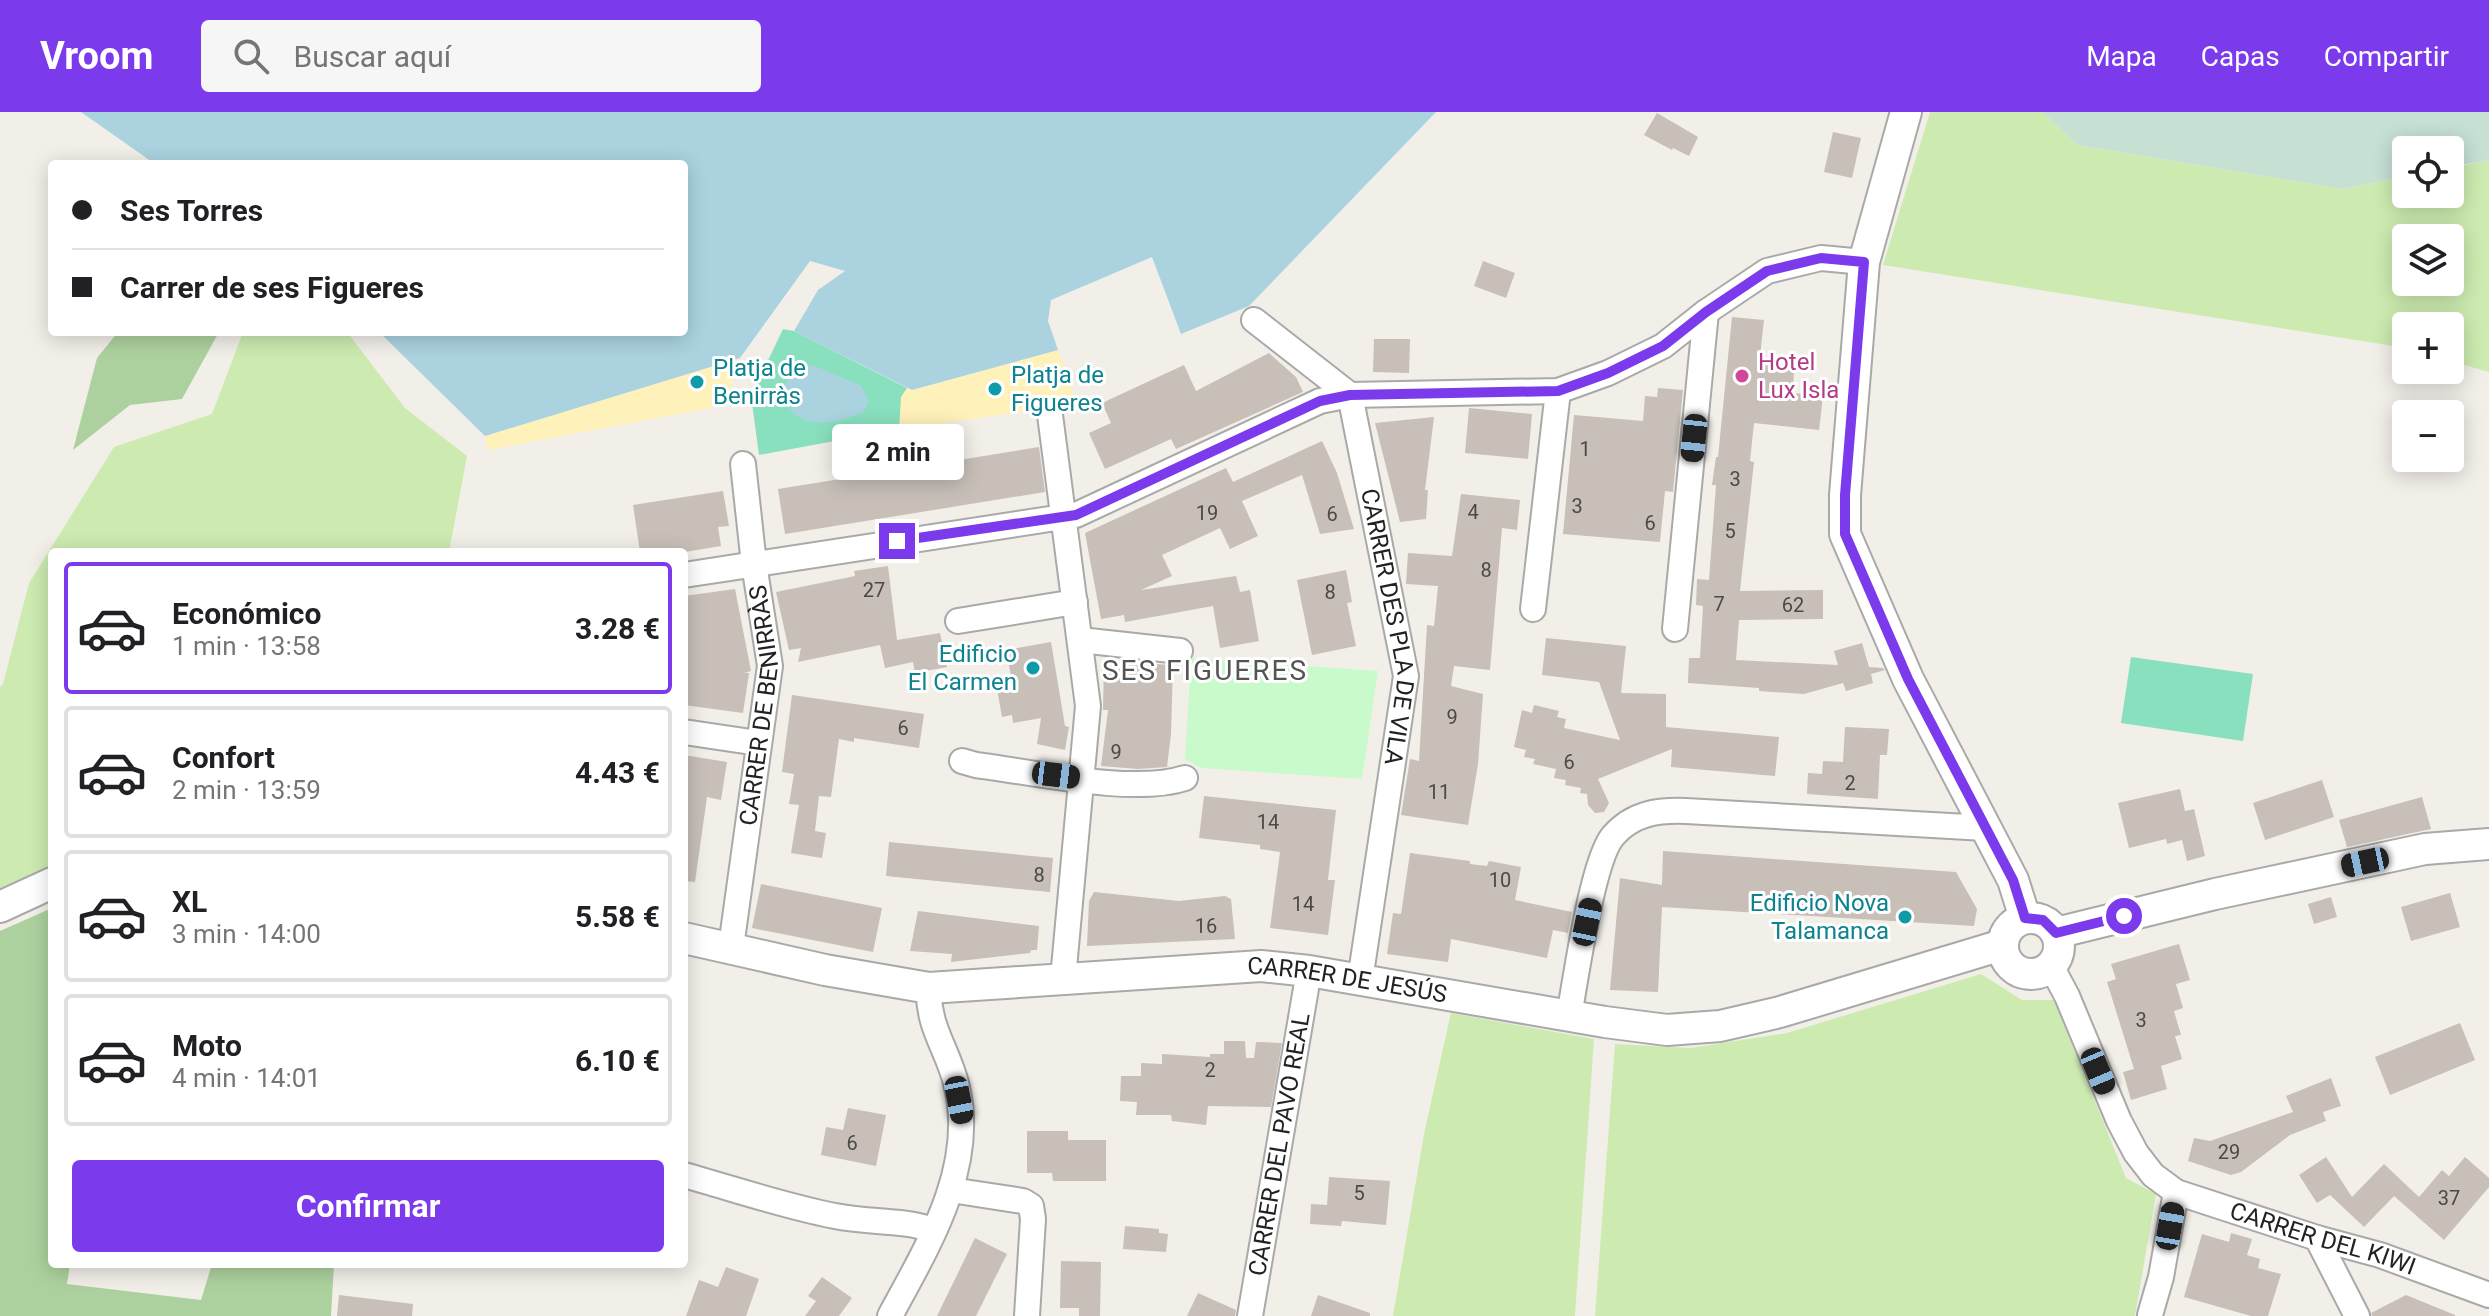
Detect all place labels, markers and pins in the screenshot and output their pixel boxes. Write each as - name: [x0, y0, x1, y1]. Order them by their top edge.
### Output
- place label: Hotel Lux Isla: [1758, 348, 1839, 404]
- place label: Platja de Benirràs: [713, 354, 806, 410]
- place label: Platja de Figueres: [1011, 361, 1104, 417]
- marker: Hotel Lux Isla: [1733, 367, 1751, 385]
- marker: Platja de Benirràs: [688, 373, 706, 391]
- marker: Platja de Figueres: [986, 380, 1004, 398]
- place label: Edificio El Carmen: [908, 640, 1017, 696]
- marker: Edificio El Carmen: [1024, 659, 1042, 677]
- place label: Edificio Nova Talamanca: [1750, 889, 1889, 945]
- marker: Edificio Nova Talamanca: [1896, 908, 1914, 926]

